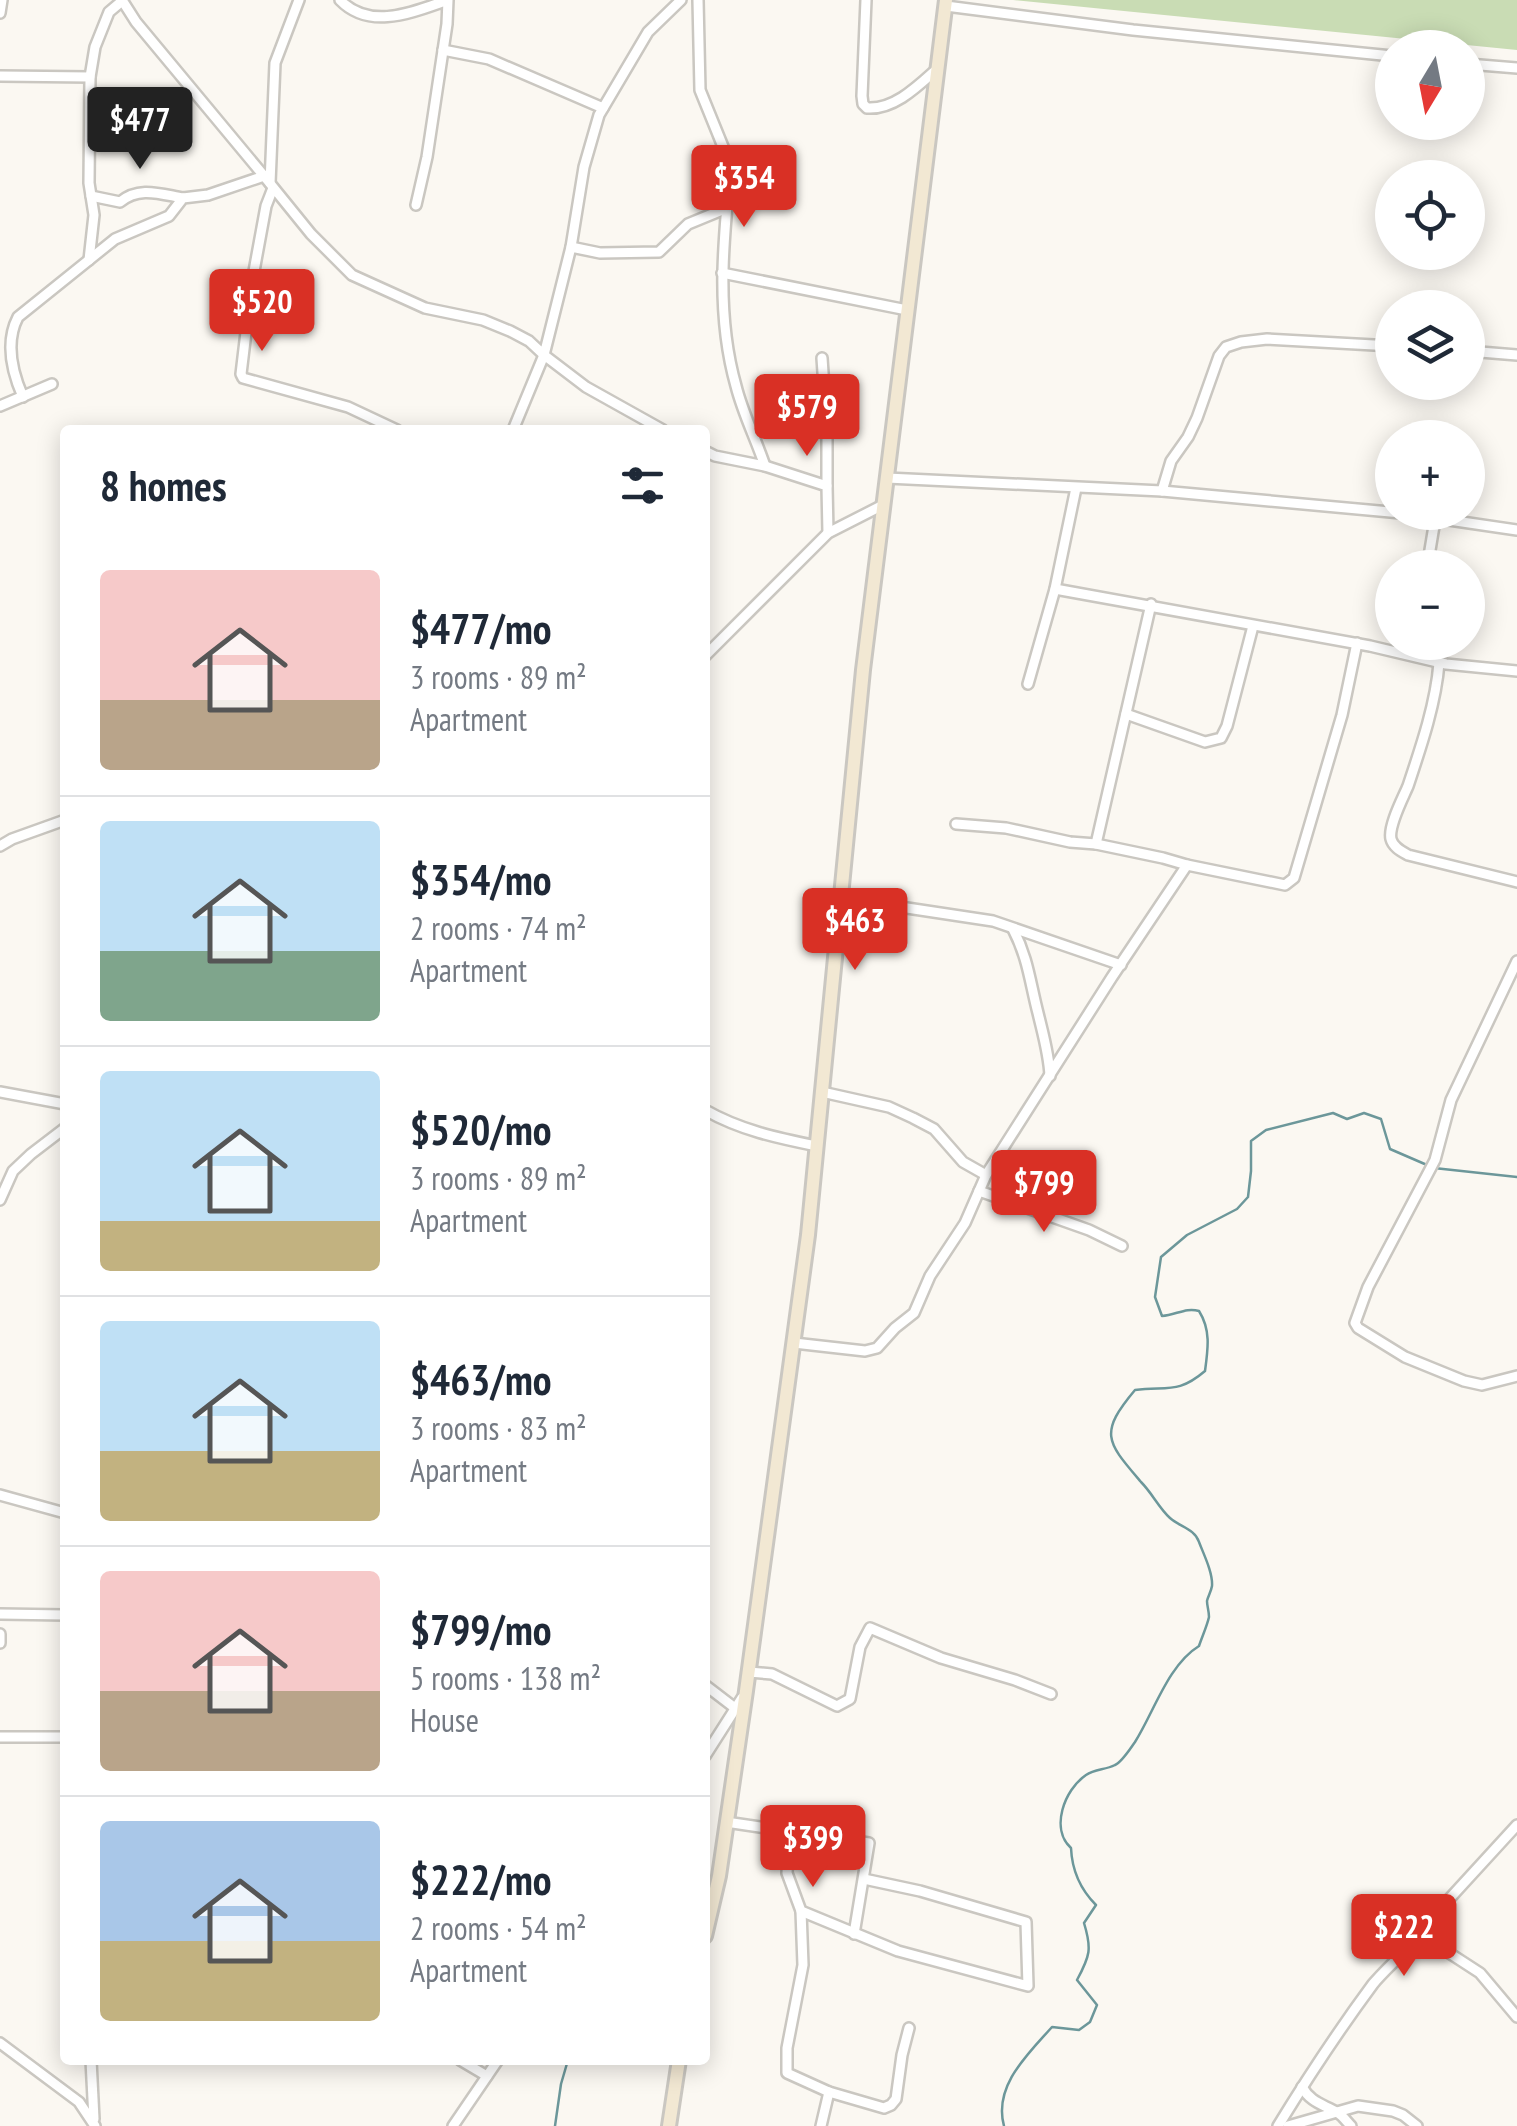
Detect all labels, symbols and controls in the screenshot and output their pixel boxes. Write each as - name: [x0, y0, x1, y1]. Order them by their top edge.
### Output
- north arrow: [1375, 30, 1485, 140]
- map controls: [1375, 30, 1485, 660]
- pin: $477: [81, 87, 199, 172]
- text: $477: [109, 98, 171, 140]
- pin: $354: [685, 145, 803, 230]
- text: $354: [713, 156, 775, 198]
- button: locate: [1375, 160, 1485, 270]
- pin: $520: [203, 269, 321, 354]
- text: $520: [231, 280, 293, 322]
- button: layers: [1375, 290, 1485, 400]
- pin: $579: [748, 374, 866, 459]
- text: $579: [776, 385, 838, 427]
- button: +: [1375, 420, 1485, 530]
- text: 8 homes: [100, 458, 227, 513]
- icon: filters: [615, 458, 670, 513]
- button: −: [1375, 550, 1485, 660]
- text: $477/mo: [410, 601, 552, 656]
- icon: home: [180, 610, 300, 730]
- text: 3 rooms · 89 m²: [410, 656, 587, 698]
- text: Apartment: [410, 698, 527, 740]
- text: $354/mo: [410, 852, 552, 907]
- icon: home: [180, 861, 300, 981]
- pin: $463: [796, 888, 914, 973]
- text: $463: [824, 899, 886, 941]
- text: 2 rooms · 74 m²: [410, 907, 587, 949]
- text: Apartment: [410, 949, 527, 991]
- text: $520/mo: [410, 1102, 552, 1157]
- icon: home: [180, 1111, 300, 1231]
- pin: $799: [985, 1150, 1103, 1235]
- text: 3 rooms · 89 m²: [410, 1157, 587, 1199]
- text: $799: [1013, 1161, 1075, 1203]
- text: Apartment: [410, 1199, 527, 1241]
- text: $463/mo: [410, 1352, 552, 1407]
- icon: home: [180, 1361, 300, 1481]
- text: 3 rooms · 83 m²: [410, 1407, 587, 1449]
- text: Apartment: [410, 1449, 527, 1491]
- text: $799/mo: [410, 1602, 552, 1657]
- icon: home: [180, 1611, 300, 1731]
- text: 5 rooms · 138 m²: [410, 1657, 601, 1699]
- text: House: [410, 1699, 479, 1741]
- pin: $399: [754, 1805, 872, 1890]
- text: $399: [782, 1816, 844, 1858]
- text: $222/mo: [410, 1852, 552, 1907]
- icon: home: [180, 1861, 300, 1981]
- pin: $222: [1345, 1894, 1463, 1979]
- text: $222: [1373, 1905, 1435, 1947]
- text: 2 rooms · 54 m²: [410, 1907, 587, 1949]
- text: Apartment: [410, 1949, 527, 1991]

